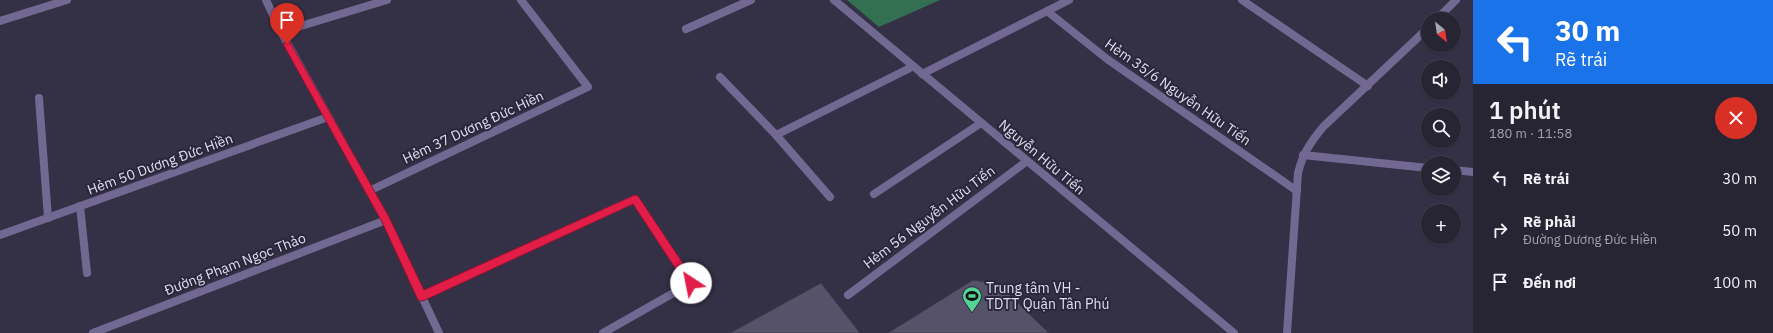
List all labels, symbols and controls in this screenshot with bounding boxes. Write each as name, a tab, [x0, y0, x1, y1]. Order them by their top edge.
pin	[270, 3, 304, 44]
icon: arrive	[276, 9, 298, 31]
north arrow	[1421, 12, 1461, 52]
map controls	[1421, 12, 1461, 244]
text: 30 m	[1555, 12, 1620, 49]
icon: left	[1489, 16, 1541, 68]
street label: Hẻm 35/6 Nguyễn Hữu Tiến	[1101, 35, 1255, 149]
text: Rẽ trái	[1555, 48, 1607, 71]
button: sound	[1421, 60, 1461, 100]
street label: Hẻm 37 Dương Đức Hiền	[399, 86, 547, 168]
text: 1 phút	[1489, 94, 1561, 126]
button: close	[1715, 97, 1757, 139]
button: search	[1421, 108, 1461, 148]
street label: Nguyễn Hữu Tiến	[995, 116, 1089, 198]
text: 180 m · 11:58	[1489, 125, 1572, 142]
street label: Hẻm 50 Dương Đức Hiền	[85, 129, 235, 199]
button: layers	[1421, 156, 1461, 196]
street label: Hẻm 56 Nguyễn Hữu Tiến	[859, 162, 999, 272]
icon: left	[1489, 167, 1511, 189]
text: Rẽ trái	[1523, 169, 1569, 188]
text: 30 m	[1722, 169, 1757, 188]
button: +	[1421, 204, 1461, 244]
text: Rẽ phải	[1523, 212, 1576, 231]
icon: right	[1489, 219, 1511, 241]
text: 50 m	[1722, 221, 1757, 240]
street label: Đường Phạm Ngọc Thảo	[162, 229, 308, 299]
text: Đường Dương Đức Hiền	[1523, 231, 1657, 248]
position arrow	[670, 262, 712, 304]
icon: arrive	[1489, 271, 1511, 293]
text: Đến nơi	[1523, 273, 1576, 292]
text: 100 m	[1713, 273, 1757, 292]
place label: Trung tâm VH - TDTT Quận Tân Phú	[986, 279, 1109, 313]
sports icon: Trung tâm VH - TDTT Quận Tân Phú	[961, 285, 983, 313]

